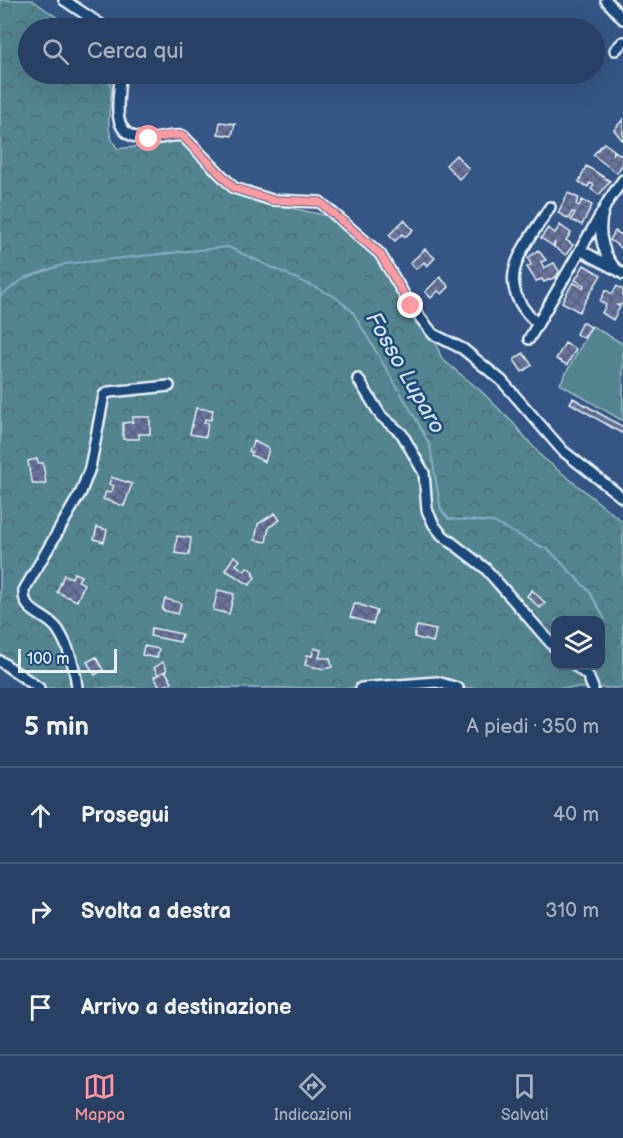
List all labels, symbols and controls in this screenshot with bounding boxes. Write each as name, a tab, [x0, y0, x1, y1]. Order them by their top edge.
search box	[18, 18, 605, 84]
icon: search	[39, 35, 72, 68]
text: Cerca qui	[87, 38, 184, 65]
route start	[135, 125, 161, 151]
route end	[397, 292, 423, 318]
water label: Fosso Luparo	[359, 307, 451, 439]
map controls	[551, 616, 605, 670]
button: layers	[551, 616, 605, 670]
scale bar	[18, 646, 117, 674]
text: 100 m	[27, 650, 70, 669]
text: 5 min	[24, 712, 89, 743]
text: A piedi · 350 m	[467, 715, 599, 739]
icon: ahead	[24, 799, 57, 832]
text: Prosegui	[81, 802, 169, 829]
text: 40 m	[553, 803, 599, 827]
icon: right	[24, 895, 57, 928]
text: Svolta a destra	[81, 898, 231, 925]
text: 310 m	[545, 899, 599, 923]
icon: arrive	[24, 991, 57, 1024]
text: Arrivo a destinazione	[81, 994, 292, 1021]
tab: Mappa	[75, 1070, 125, 1125]
tab: Indicazioni	[274, 1070, 352, 1125]
tab: Salvati	[501, 1070, 548, 1125]

